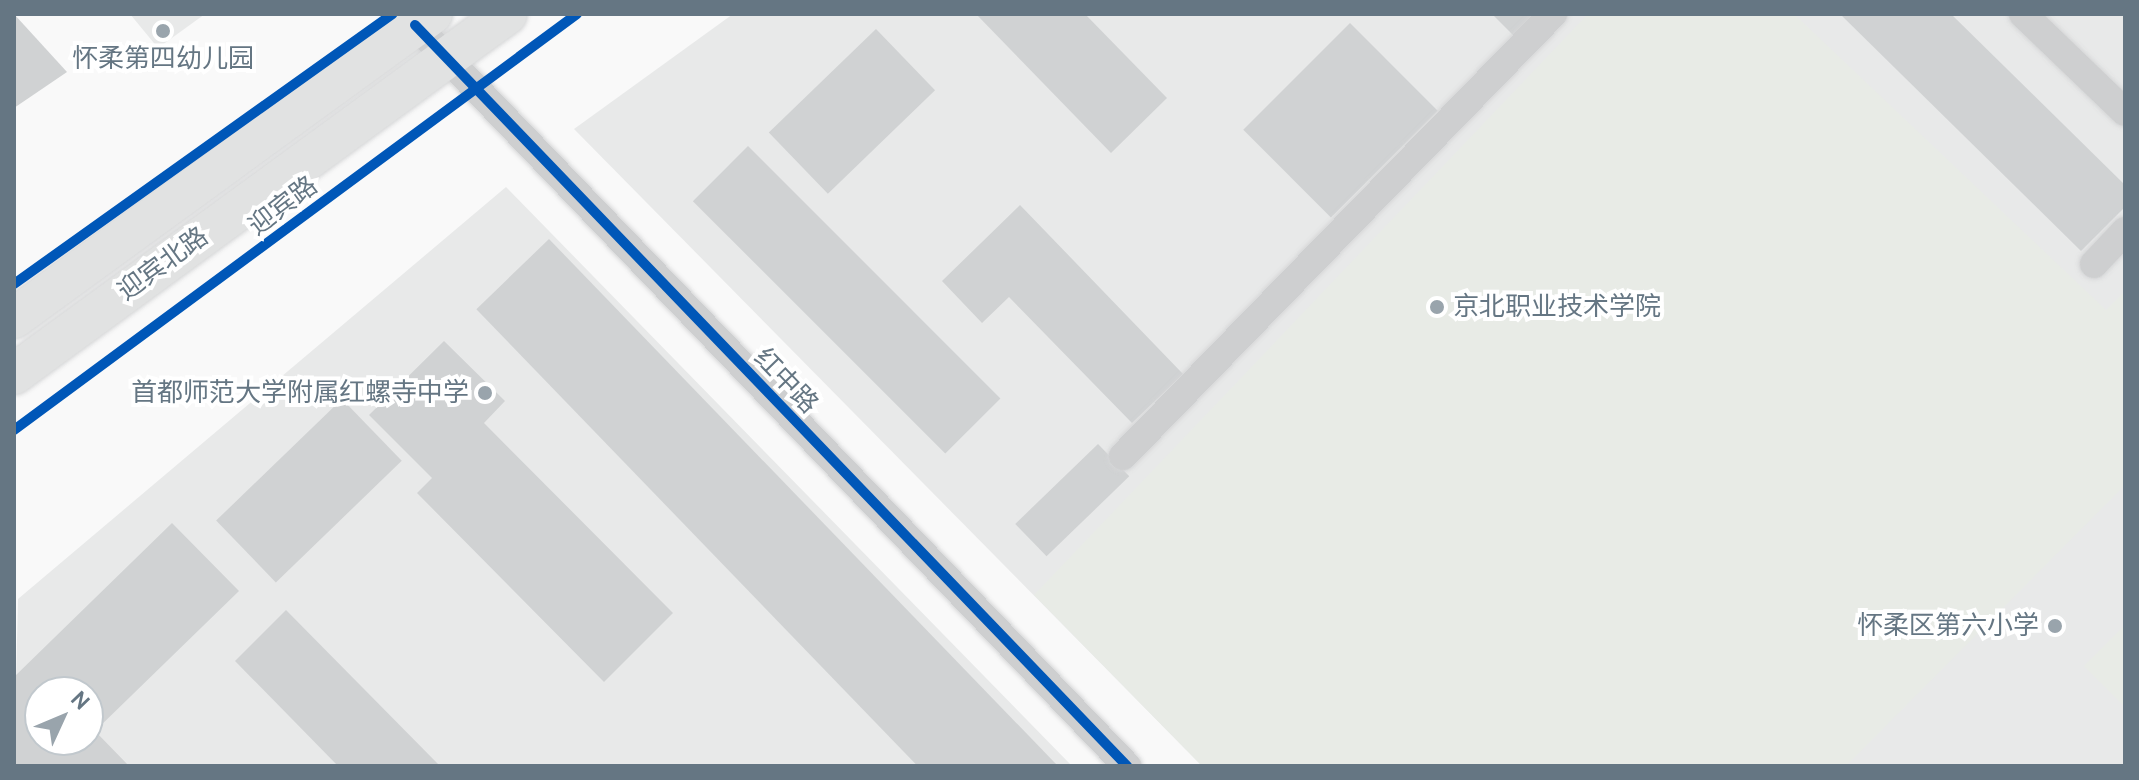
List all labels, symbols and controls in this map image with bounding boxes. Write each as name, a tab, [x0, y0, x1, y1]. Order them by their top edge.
marker: 怀柔第四幼儿园	[154, 22, 172, 40]
place label: 怀柔第四幼儿园	[72, 43, 254, 75]
street label: 迎宾路	[242, 170, 324, 242]
street label: 迎宾北路	[112, 221, 214, 307]
place label: 京北职业技术学院	[1453, 291, 1661, 323]
marker: 京北职业技术学院	[1428, 298, 1446, 316]
street label: 红中路	[748, 342, 824, 420]
place label: 首都师范大学附属红螺寺中学	[131, 377, 469, 409]
marker: 首都师范大学附属红螺寺中学	[476, 384, 494, 402]
place label: 怀柔区第六小学	[1857, 610, 2039, 642]
marker: 怀柔区第六小学	[2046, 617, 2064, 635]
north arrow	[24, 676, 104, 756]
text: N	[65, 685, 95, 715]

